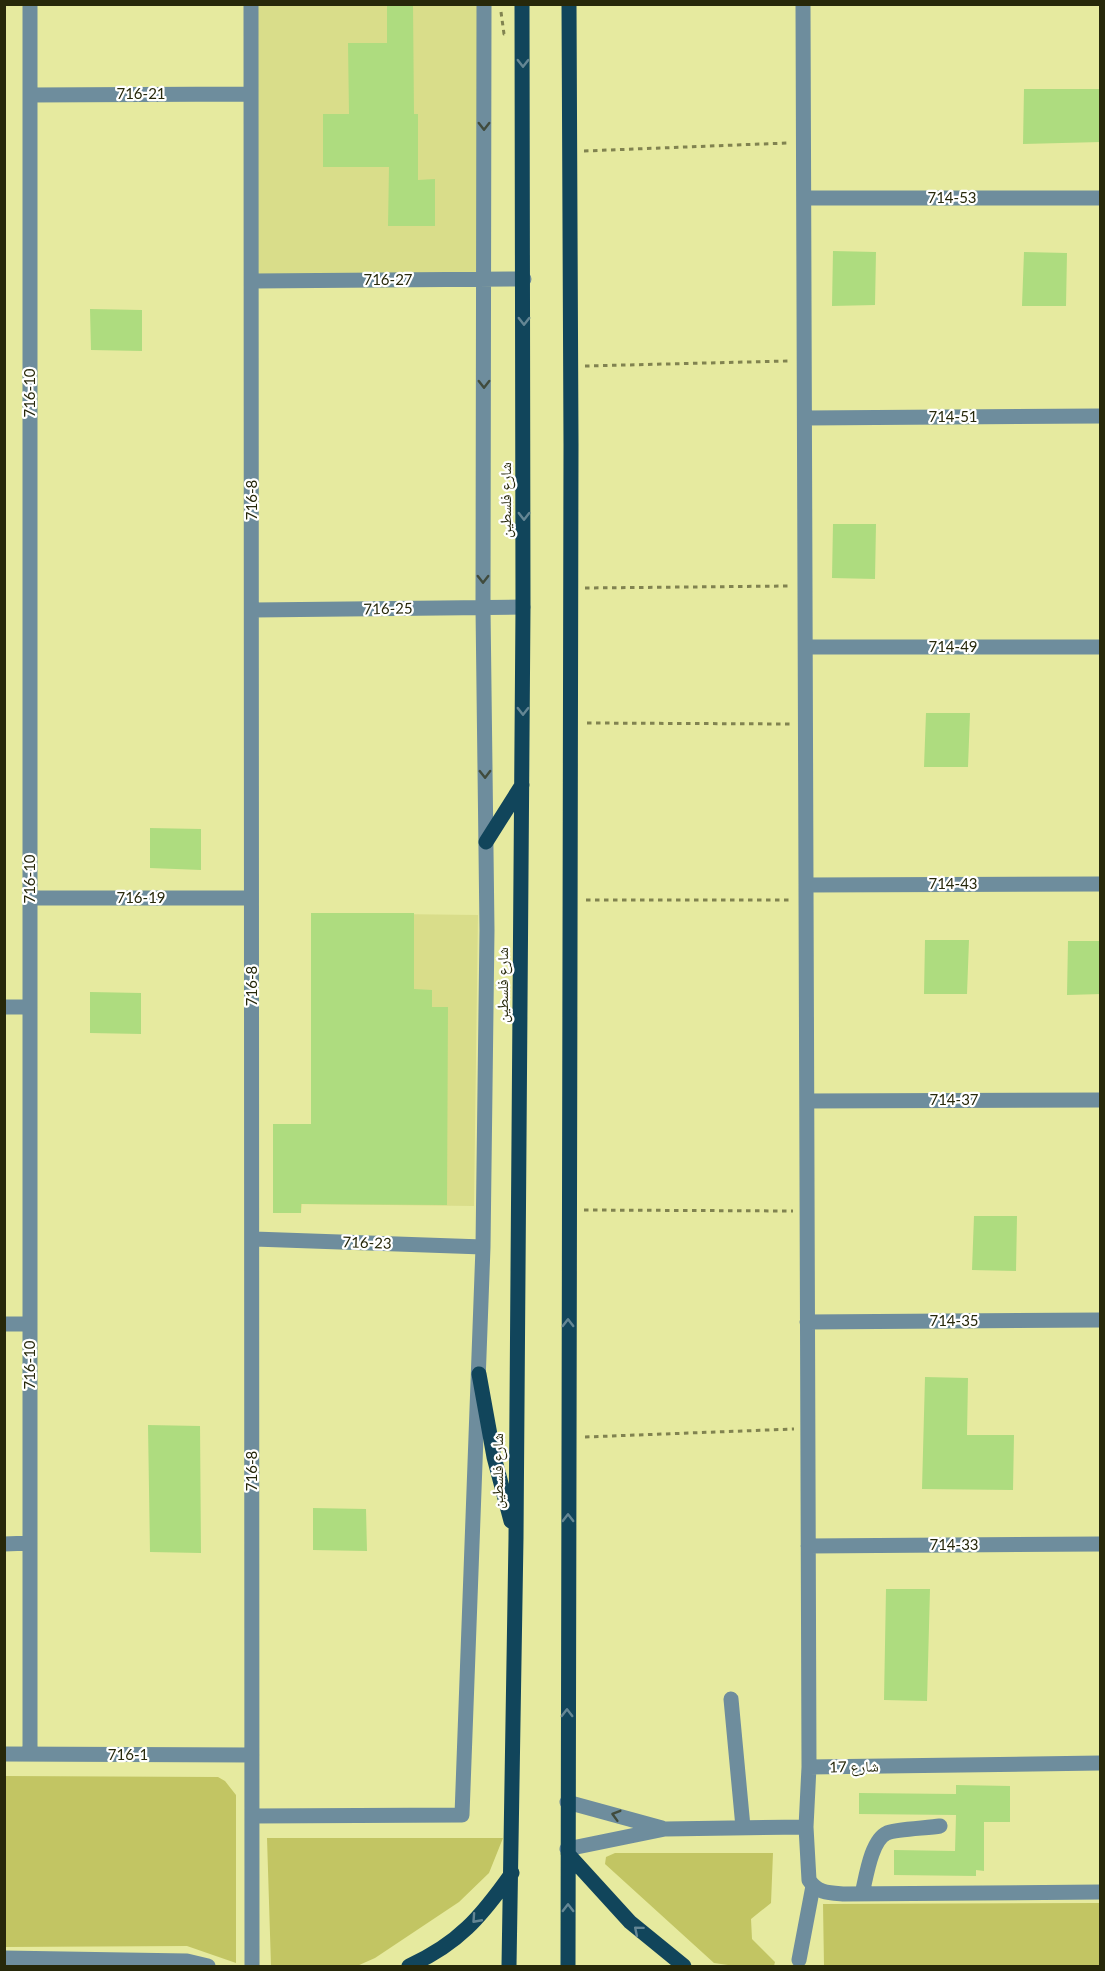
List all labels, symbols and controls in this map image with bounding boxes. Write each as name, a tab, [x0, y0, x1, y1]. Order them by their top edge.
one-way arrow	[517, 58, 529, 67]
street label: 716-21	[116, 84, 166, 102]
one-way arrow	[478, 121, 490, 130]
street label: 714-53	[927, 188, 977, 206]
street label: 716-27	[363, 270, 413, 288]
one-way arrow	[518, 316, 530, 325]
street label: 716-10	[20, 368, 38, 418]
one-way arrow	[478, 379, 490, 388]
street label: 714-51	[928, 407, 978, 425]
street label: شارع فلسطين	[496, 462, 516, 538]
street label: 716-8	[242, 480, 260, 520]
one-way arrow	[518, 511, 530, 520]
one-way arrow	[477, 574, 489, 583]
street label: 716-25	[363, 599, 413, 617]
street label: 714-49	[928, 637, 978, 655]
one-way arrow	[517, 706, 529, 715]
one-way arrow	[479, 769, 491, 778]
street label: 716-10	[20, 854, 38, 904]
street label: 714-43	[928, 874, 978, 892]
street label: 716-19	[116, 888, 166, 906]
street label: شارع فلسطين	[493, 947, 513, 1023]
street label: 716-8	[242, 966, 260, 1006]
street label: 714-37	[929, 1090, 979, 1108]
street label: 716-23	[342, 1232, 392, 1252]
street label: 714-35	[929, 1311, 979, 1329]
one-way arrow	[562, 1319, 574, 1328]
street label: 716-10	[20, 1340, 38, 1390]
street label: شارع فلسطين	[488, 1433, 508, 1509]
street label: 716-8	[242, 1451, 260, 1491]
one-way arrow	[562, 1514, 574, 1523]
street label: 714-33	[929, 1535, 979, 1553]
one-way arrow	[561, 1709, 573, 1718]
street label: 716-1	[108, 1745, 148, 1763]
street label: شارع 17	[829, 1757, 879, 1777]
one-way arrow	[611, 1810, 622, 1822]
one-way arrow	[562, 1904, 574, 1913]
one-way arrow	[472, 1913, 483, 1923]
one-way arrow	[634, 1926, 645, 1937]

